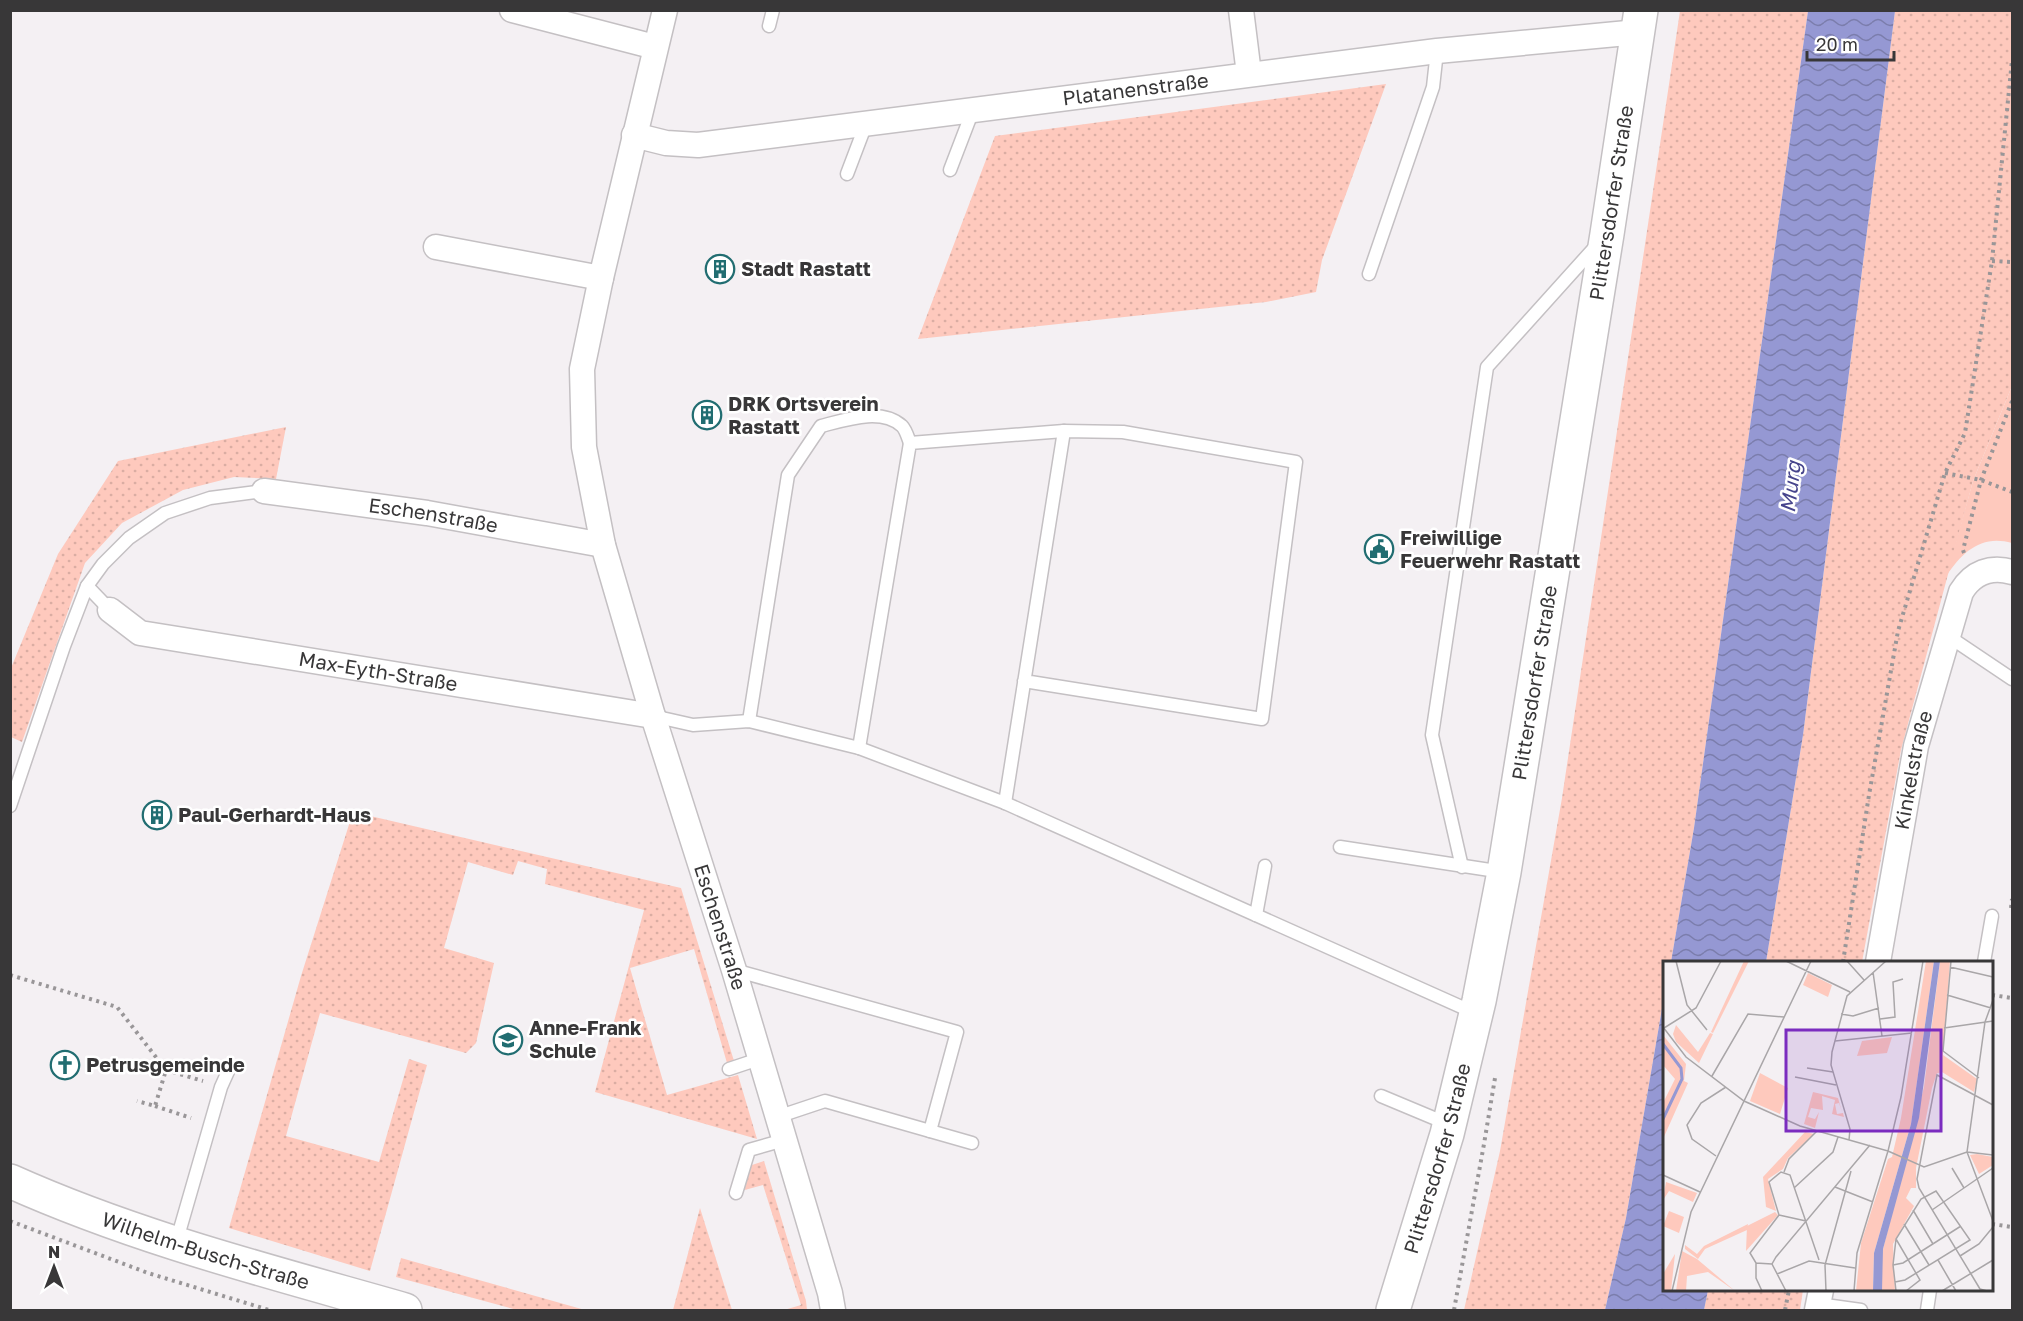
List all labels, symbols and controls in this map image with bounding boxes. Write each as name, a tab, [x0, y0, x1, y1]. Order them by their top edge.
scale bar	[1807, 24, 1894, 62]
text: 20 m	[1816, 33, 1858, 55]
street label: Platanenstraße	[1061, 67, 1210, 110]
street label: Plittersdorfer Straße	[1583, 103, 1637, 302]
building icon: Stadt Rastatt	[704, 253, 736, 285]
place label: Stadt Rastatt	[741, 256, 871, 280]
place label: DRK Ortsverein Rastatt	[728, 391, 879, 438]
building icon: DRK Ortsverein Rastatt	[691, 399, 723, 431]
water label: Murg	[1774, 458, 1806, 514]
street label: Eschenstraße	[367, 492, 500, 537]
place label: Freiwillige Feuerwehr Rastatt	[1400, 525, 1580, 572]
public building icon: Freiwillige Feuerwehr Rastatt	[1363, 533, 1395, 565]
street label: Plittersdorfer Straße	[1506, 583, 1561, 782]
street label: Max-Eyth-Straße	[297, 646, 459, 695]
street label: Kinkelstraße	[1888, 708, 1937, 832]
building icon: Paul-Gerhardt-Haus	[141, 799, 173, 831]
place label: Paul-Gerhardt-Haus	[178, 802, 371, 826]
street label: Eschenstraße	[690, 861, 752, 993]
inset map	[1663, 961, 1993, 1291]
place label: Anne-Frank Schule	[529, 1015, 642, 1062]
school or university icon: Anne-Frank Schule	[492, 1024, 524, 1056]
church icon: Petrusgemeinde	[49, 1049, 81, 1081]
place label: Petrusgemeinde	[86, 1052, 245, 1076]
street label: Plittersdorfer Straße	[1398, 1060, 1475, 1257]
street label: Wilhelm-Busch-Straße	[99, 1206, 312, 1294]
north arrow	[24, 1237, 84, 1297]
text: N	[48, 1242, 60, 1262]

